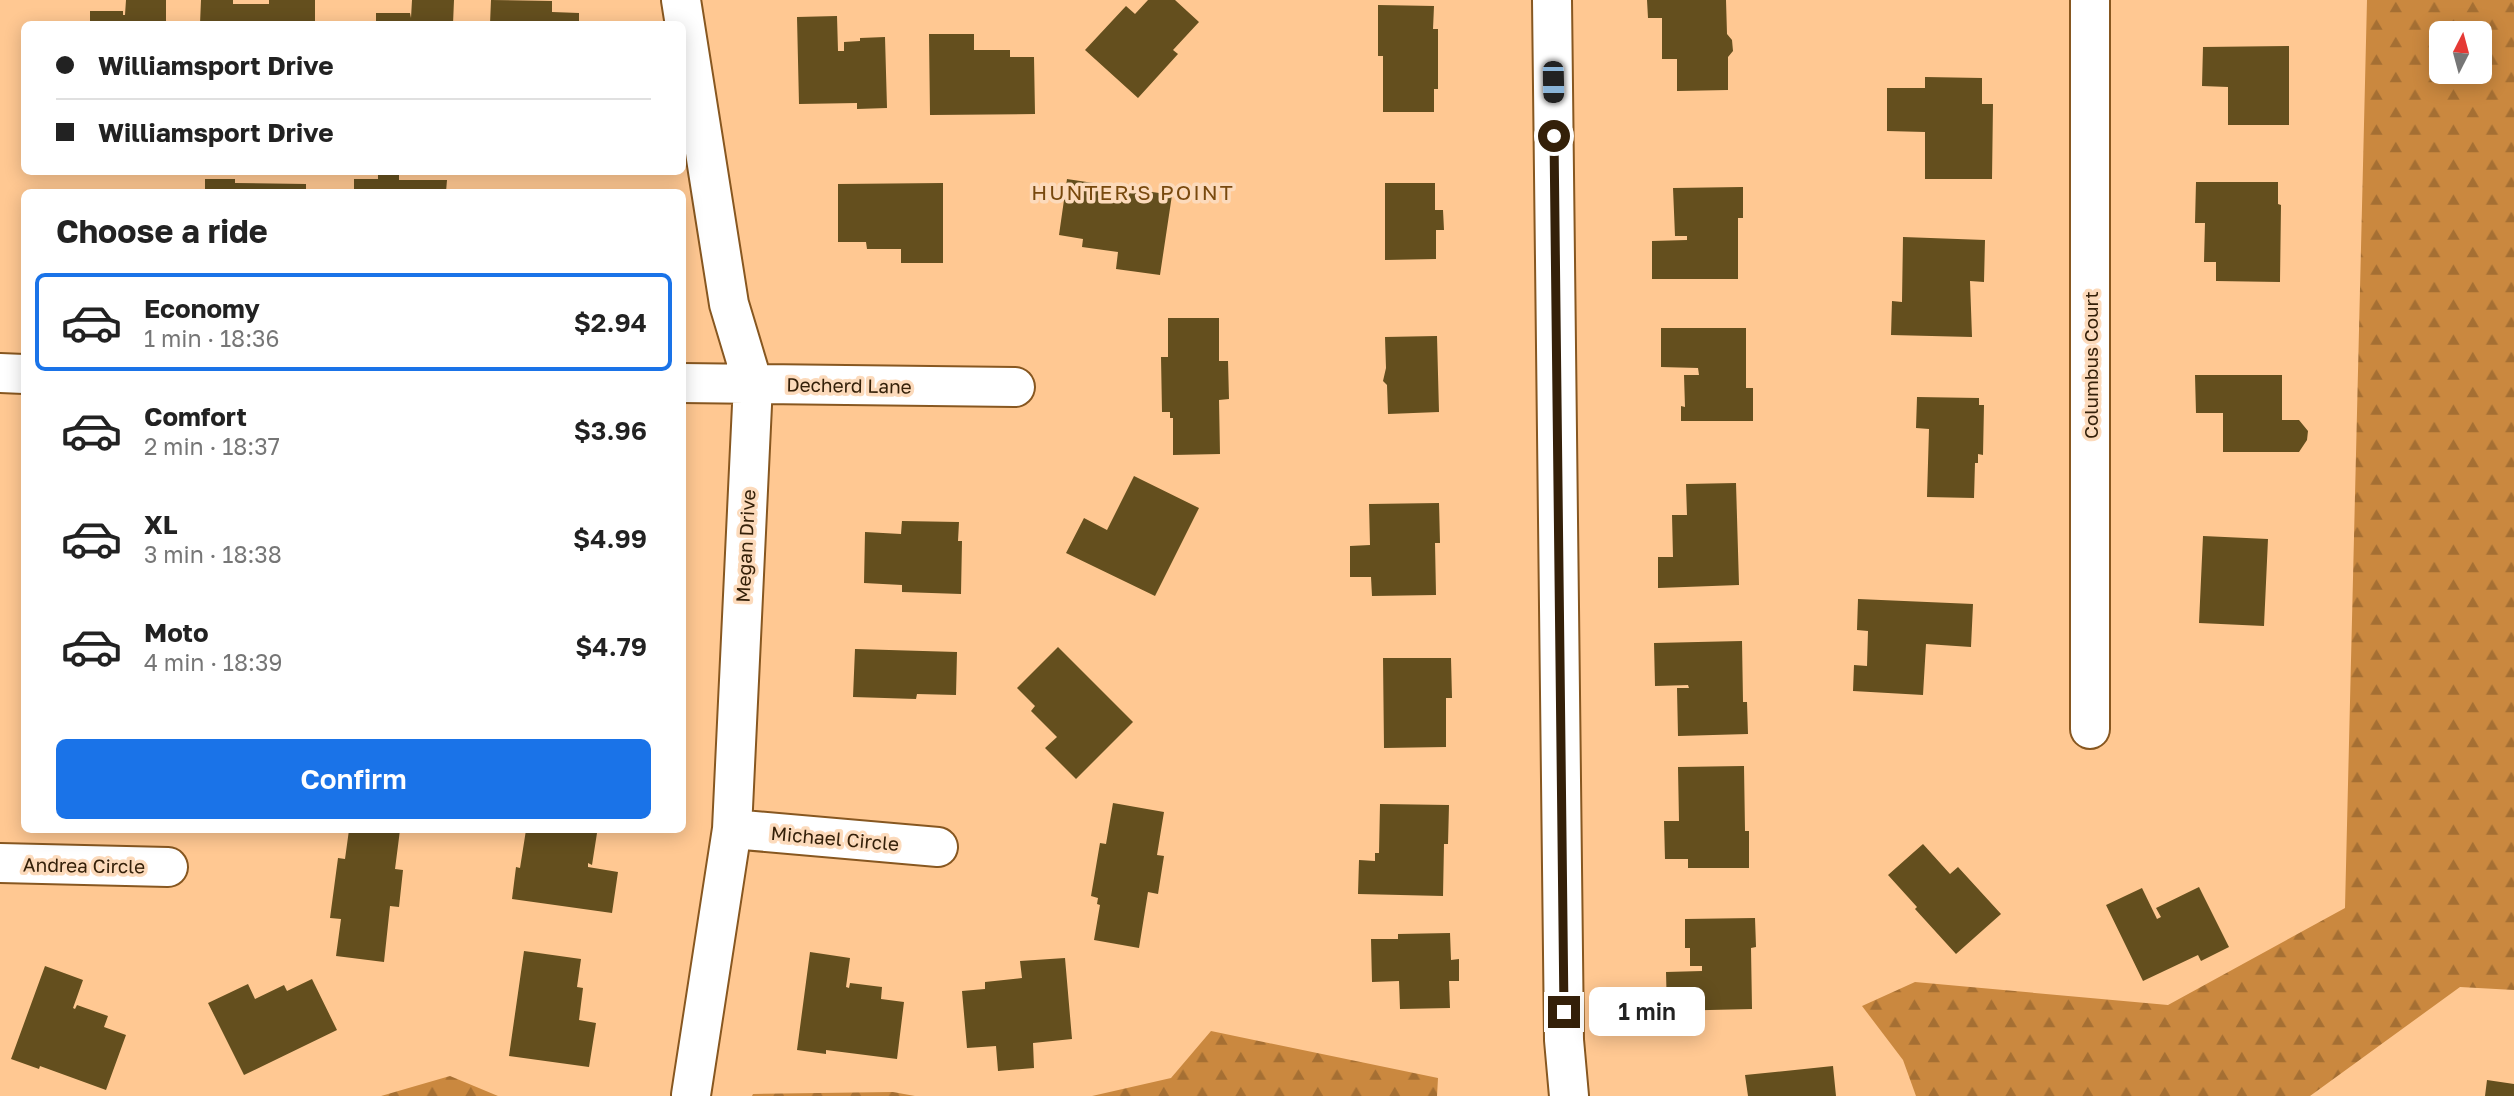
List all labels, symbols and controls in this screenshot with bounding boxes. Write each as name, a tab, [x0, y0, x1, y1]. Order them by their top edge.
north arrow	[2429, 21, 2492, 84]
map controls	[2429, 21, 2492, 84]
text: Williamsport Drive	[98, 50, 333, 81]
car	[1543, 61, 1564, 103]
text: Williamsport Drive	[98, 117, 333, 148]
route start	[1538, 120, 1570, 152]
district label: HUNTER'S POINT	[1031, 179, 1235, 205]
text: Choose a ride	[56, 212, 268, 250]
icon: car	[60, 291, 123, 354]
street label: Columbus Court	[2079, 291, 2102, 439]
text: Economy	[144, 293, 260, 324]
text: $2.94	[574, 307, 647, 338]
text: 1 min · 18:36	[144, 324, 279, 352]
street label: Decherd Lane	[786, 372, 912, 398]
icon: car	[60, 399, 123, 462]
text: Comfort	[144, 401, 247, 432]
text: $3.96	[574, 415, 647, 446]
text: 2 min · 18:37	[144, 432, 280, 460]
street label: Megan Drive	[731, 489, 759, 603]
icon: car	[60, 507, 123, 570]
text: XL	[144, 509, 178, 540]
text: $4.99	[573, 523, 647, 554]
text: 3 min · 18:38	[144, 540, 282, 568]
icon: car	[60, 615, 123, 678]
text: Moto	[144, 617, 209, 648]
text: $4.79	[575, 631, 647, 662]
text: 4 min · 18:39	[144, 648, 282, 676]
button: Confirm	[56, 739, 651, 819]
street label: Michael Circle	[770, 821, 900, 855]
street label: Andrea Circle	[23, 852, 145, 878]
callout: 1 min	[1588, 988, 1704, 1036]
route end	[1548, 996, 1580, 1028]
text: 1 min	[1618, 997, 1676, 1025]

